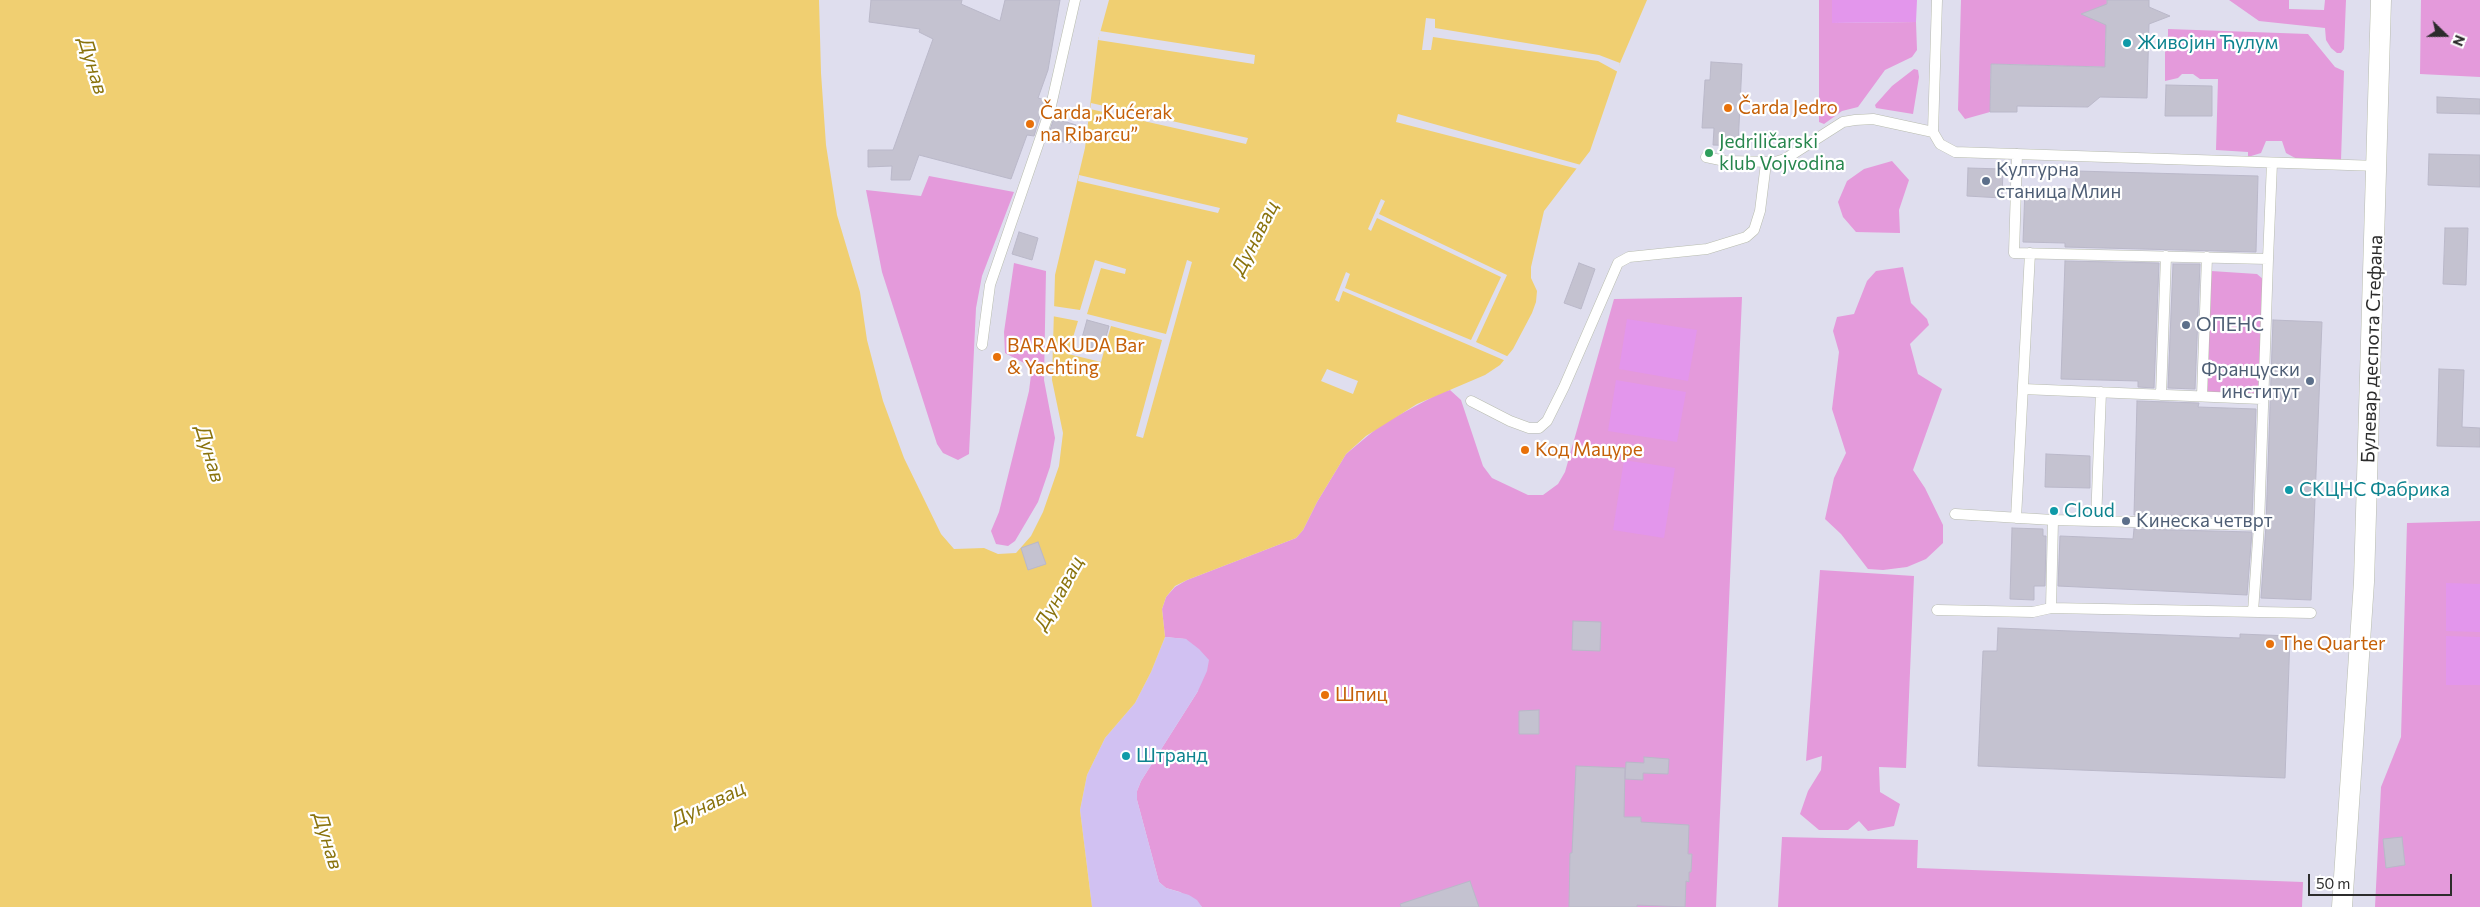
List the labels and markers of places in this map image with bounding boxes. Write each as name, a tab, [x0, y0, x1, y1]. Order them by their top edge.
place label: Живојин Ћулум	[2137, 32, 2278, 54]
marker: Живојин Ћулум	[2121, 37, 2133, 49]
place label: Čarda Jedro	[1738, 97, 1838, 119]
place label: Čarda „Kućerak na Ribarcu”	[1040, 102, 1173, 146]
marker: Čarda Jedro	[1722, 102, 1734, 114]
marker: Čarda „Kućerak na Ribarcu”	[1024, 118, 1036, 130]
place label: Jedriličarski klub Vojvodina	[1719, 131, 1845, 175]
marker: Jedriličarski klub Vojvodina	[1703, 147, 1715, 159]
place label: Културна станица Млин	[1996, 159, 2121, 203]
marker: Културна станица Млин	[1980, 175, 1992, 187]
place label: ОПЕНС	[2196, 314, 2264, 336]
marker: ОПЕНС	[2180, 319, 2192, 331]
place label: BARAKUDA Bar & Yachting	[1007, 335, 1145, 379]
marker: BARAKUDA Bar & Yachting	[991, 351, 1003, 363]
place label: Француски институт	[2201, 359, 2300, 403]
marker: Француски институт	[2304, 375, 2316, 387]
place label: Код Мацуре	[1535, 439, 1643, 461]
marker: Код Мацуре	[1519, 444, 1531, 456]
place label: СКЦНС Фабрика	[2299, 479, 2450, 501]
marker: СКЦНС Фабрика	[2283, 484, 2295, 496]
place label: Cloud	[2064, 500, 2115, 522]
marker: Cloud	[2048, 505, 2060, 517]
place label: Кинеска четврт	[2136, 510, 2273, 532]
marker: Кинеска четврт	[2120, 515, 2132, 527]
place label: The Quarter	[2280, 633, 2386, 655]
marker: The Quarter	[2264, 638, 2276, 650]
place label: Шпиц	[1335, 684, 1388, 706]
marker: Шпиц	[1319, 689, 1331, 701]
place label: Штранд	[1136, 745, 1208, 767]
marker: Штранд	[1120, 750, 1132, 762]

